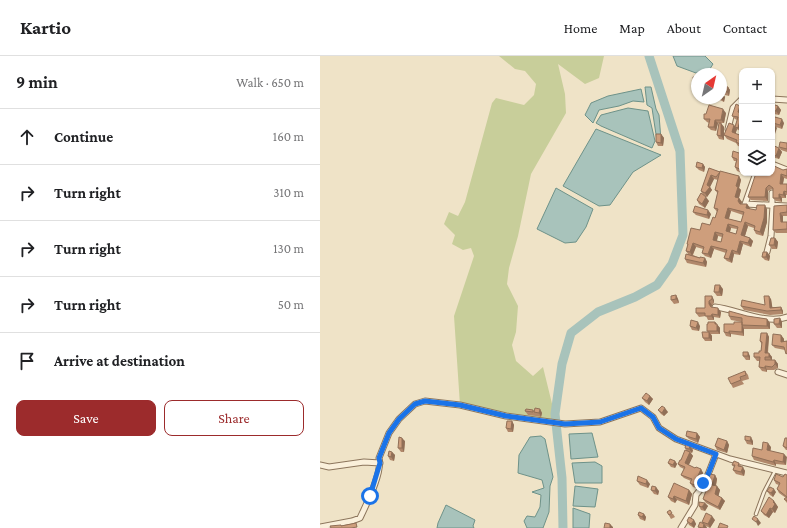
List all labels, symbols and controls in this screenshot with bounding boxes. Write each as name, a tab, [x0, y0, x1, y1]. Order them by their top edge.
text: Kartio	[20, 17, 71, 38]
text: Home	[564, 20, 597, 36]
text: Map	[619, 20, 645, 36]
text: About	[667, 20, 701, 36]
text: Contact	[723, 20, 767, 36]
north arrow	[691, 68, 727, 104]
map controls	[739, 68, 775, 176]
button: +	[739, 68, 775, 104]
text: 9 min	[16, 73, 58, 92]
text: Walk · 650 m	[236, 75, 304, 90]
button: −	[739, 104, 775, 140]
icon: ahead	[16, 126, 38, 148]
text: Continue	[54, 129, 113, 145]
text: 160 m	[273, 129, 304, 144]
button: layers	[739, 140, 775, 176]
icon: right	[16, 182, 38, 204]
text: Turn right	[54, 185, 121, 201]
text: 310 m	[273, 185, 304, 200]
icon: right	[16, 238, 38, 260]
text: Turn right	[54, 241, 121, 257]
text: 130 m	[273, 241, 304, 256]
icon: right	[16, 294, 38, 316]
text: Turn right	[54, 297, 121, 313]
text: 50 m	[278, 297, 304, 312]
icon: arrive	[16, 350, 38, 372]
text: Arrive at destination	[54, 353, 185, 369]
button: Save	[16, 400, 156, 436]
button: Share	[164, 400, 304, 436]
route end	[694, 474, 712, 492]
route start	[361, 487, 379, 505]

